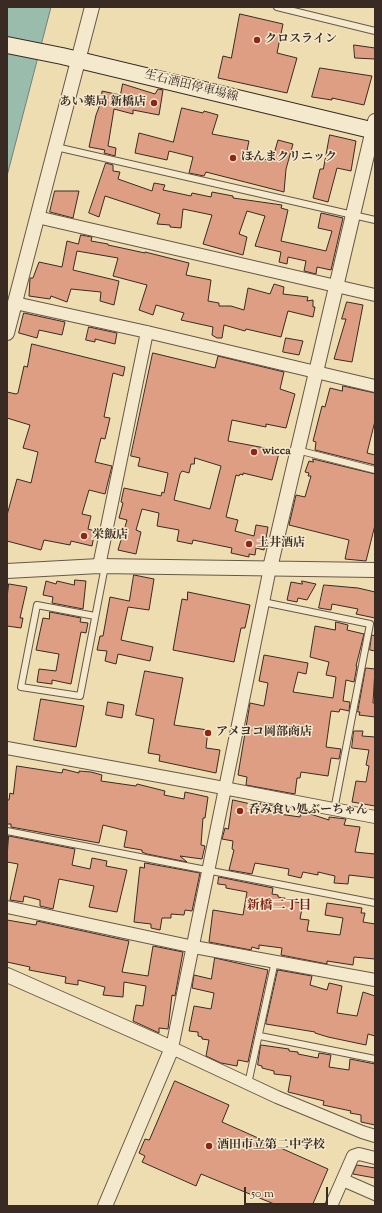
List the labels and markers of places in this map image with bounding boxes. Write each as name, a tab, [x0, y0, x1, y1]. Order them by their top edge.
place label: クロスライン	[265, 33, 337, 47]
marker: クロスライン	[252, 35, 262, 45]
place label: あい薬局 新橋店	[59, 96, 146, 110]
marker: あい薬局 新橋店	[149, 98, 159, 108]
place label: ほんまクリニック	[241, 151, 337, 165]
marker: ほんまクリニック	[228, 153, 238, 163]
place label: wicca	[262, 445, 291, 459]
marker: wicca	[249, 447, 259, 457]
place label: 栄飯店	[92, 529, 128, 543]
marker: 栄飯店	[79, 531, 89, 541]
place label: 土井酒店	[257, 537, 305, 551]
marker: 土井酒店	[244, 539, 254, 549]
place label: アメヨコ岡部商店	[216, 726, 312, 740]
marker: アメヨコ岡部商店	[203, 728, 213, 738]
place label: 呑み食い処ぶーちゃん	[248, 804, 368, 818]
marker: 呑み食い処ぶーちゃん	[235, 806, 245, 816]
place label: 酒田市立第二中学校	[217, 1139, 325, 1153]
marker: 酒田市立第二中学校	[204, 1141, 214, 1151]

